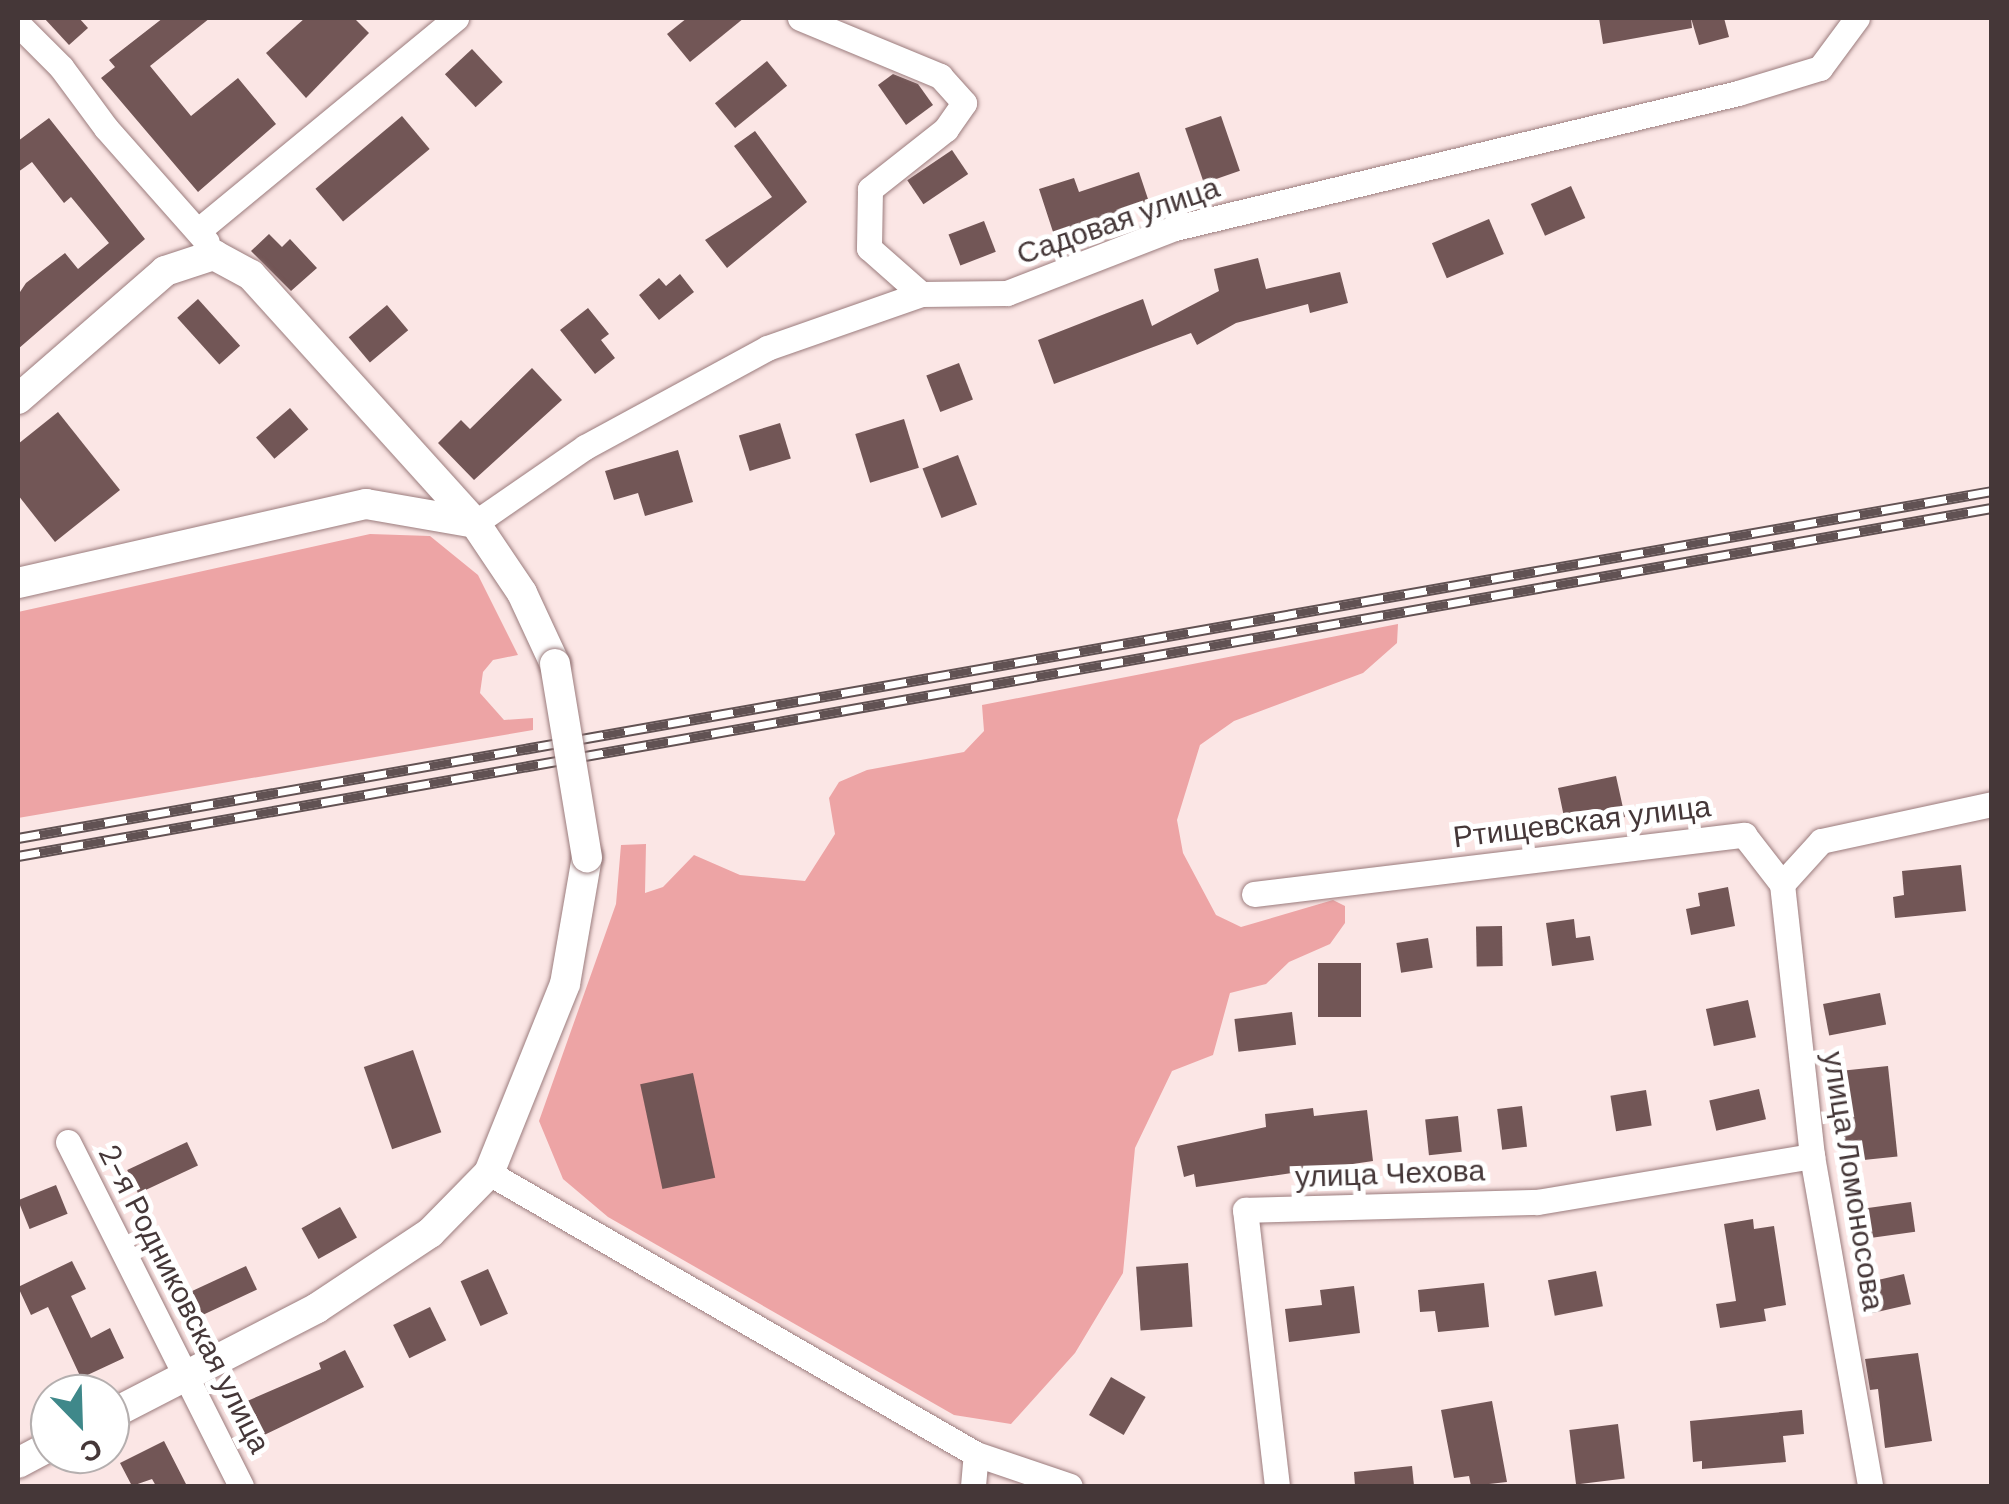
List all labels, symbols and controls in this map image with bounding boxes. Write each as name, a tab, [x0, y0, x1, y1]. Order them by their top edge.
street label: Садовая улица	[1012, 169, 1224, 273]
street label: Ртищевская улица	[1451, 788, 1713, 856]
street label: улица Ломоносова	[1815, 1049, 1891, 1313]
street label: 2-я Родниковская улица	[91, 1139, 277, 1459]
street label: улица Чехова	[1294, 1153, 1486, 1195]
north arrow	[30, 1374, 130, 1474]
text: С	[75, 1429, 108, 1471]

